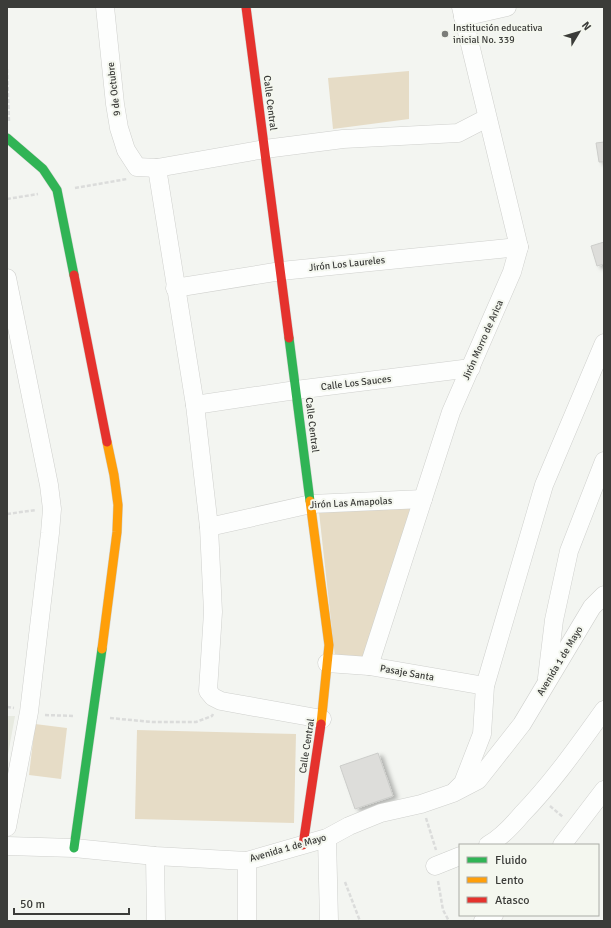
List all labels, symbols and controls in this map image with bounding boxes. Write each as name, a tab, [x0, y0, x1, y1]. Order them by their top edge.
north arrow	[559, 12, 599, 52]
text: N	[579, 19, 594, 33]
place label: Institución educativa inicial No. 339	[453, 22, 543, 46]
marker: Institución educativa inicial No. 339	[440, 29, 450, 39]
street label: 9 de Octubre	[105, 61, 123, 117]
street label: Calle Central	[261, 75, 279, 131]
street label: Jirón Los Laureles	[308, 254, 386, 274]
street label: Jirón Morro de Arica	[460, 298, 506, 382]
street label: Calle Los Sauces	[320, 373, 392, 393]
street label: Calle Central	[303, 397, 321, 453]
street label: Jirón Las Amapolas	[310, 495, 393, 511]
street label: Avenida 1 de Mayo	[535, 624, 585, 698]
street label: Pasaje Santa	[379, 662, 435, 684]
street label: Calle Central	[297, 718, 317, 774]
street label: Avenida 1 de Mayo	[248, 831, 328, 865]
legend	[459, 844, 599, 916]
text: Fluido	[495, 853, 527, 868]
text: Lento	[495, 873, 524, 888]
scale bar	[14, 890, 129, 916]
text: Atasco	[495, 893, 530, 908]
text: 50 m	[20, 897, 45, 912]

